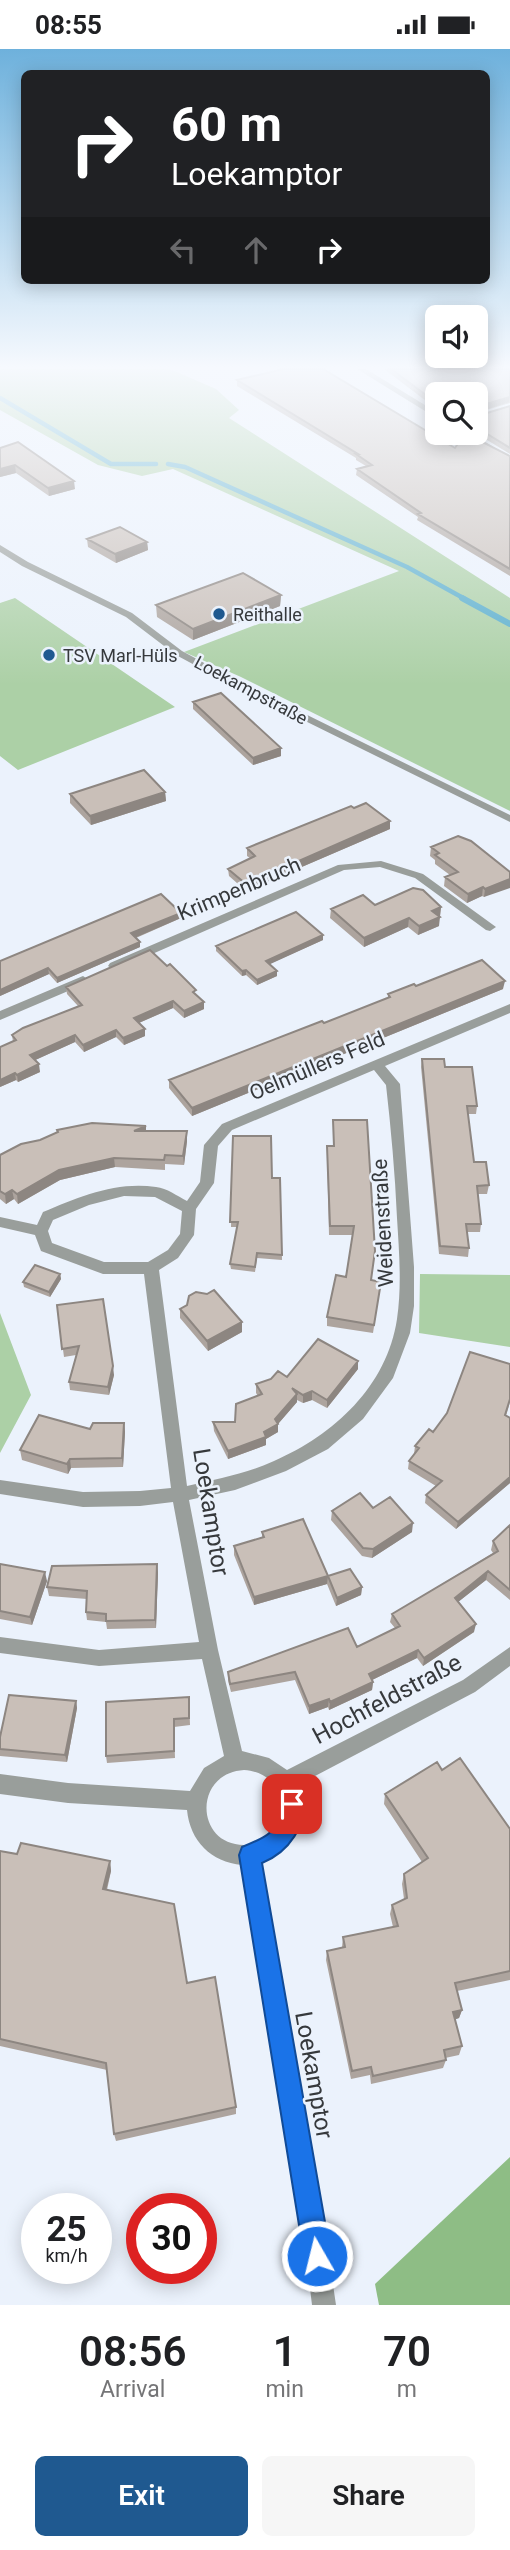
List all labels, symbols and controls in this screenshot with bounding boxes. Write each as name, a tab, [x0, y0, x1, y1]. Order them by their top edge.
text: 08:55	[35, 10, 102, 40]
text: 60 m	[171, 96, 282, 153]
icon: right	[56, 98, 147, 189]
text: Loekamptor	[171, 155, 342, 193]
icon: left	[164, 231, 202, 269]
icon: ahead	[237, 231, 275, 269]
icon: right	[310, 231, 348, 269]
map controls	[425, 305, 488, 445]
button: sound	[425, 305, 488, 368]
button: search	[425, 382, 488, 445]
place label: Reithalle	[233, 604, 302, 625]
marker: Reithalle	[211, 606, 227, 622]
place label: TSV Marl-Hüls	[63, 645, 178, 666]
marker: TSV Marl-Hüls	[41, 647, 57, 663]
street label: Loekampstraße	[191, 651, 311, 729]
street label: Krimpenbruch	[174, 852, 304, 926]
street label: Oelmüllers Feld	[246, 1027, 388, 1105]
street label: Weidenstraße	[368, 1158, 398, 1288]
street label: Loekamptor	[187, 1446, 235, 1578]
street label: Hochfeldstraße	[308, 1648, 466, 1750]
pin	[262, 1774, 322, 1834]
icon: arrive	[273, 1785, 311, 1823]
street label: Loekamptor	[289, 2009, 339, 2141]
speed limit sign: 30	[126, 2193, 217, 2284]
text: 25	[46, 2209, 87, 2250]
position arrow	[280, 2219, 354, 2293]
text: km/h	[45, 2245, 88, 2266]
text: 08:56	[79, 2327, 186, 2376]
text: 1	[273, 2327, 297, 2376]
text: 70	[383, 2327, 431, 2376]
text: Arrival	[100, 2376, 165, 2403]
text: min	[265, 2376, 304, 2403]
text: m	[397, 2376, 417, 2403]
button: Exit	[35, 2456, 248, 2536]
button: Share	[262, 2456, 475, 2536]

